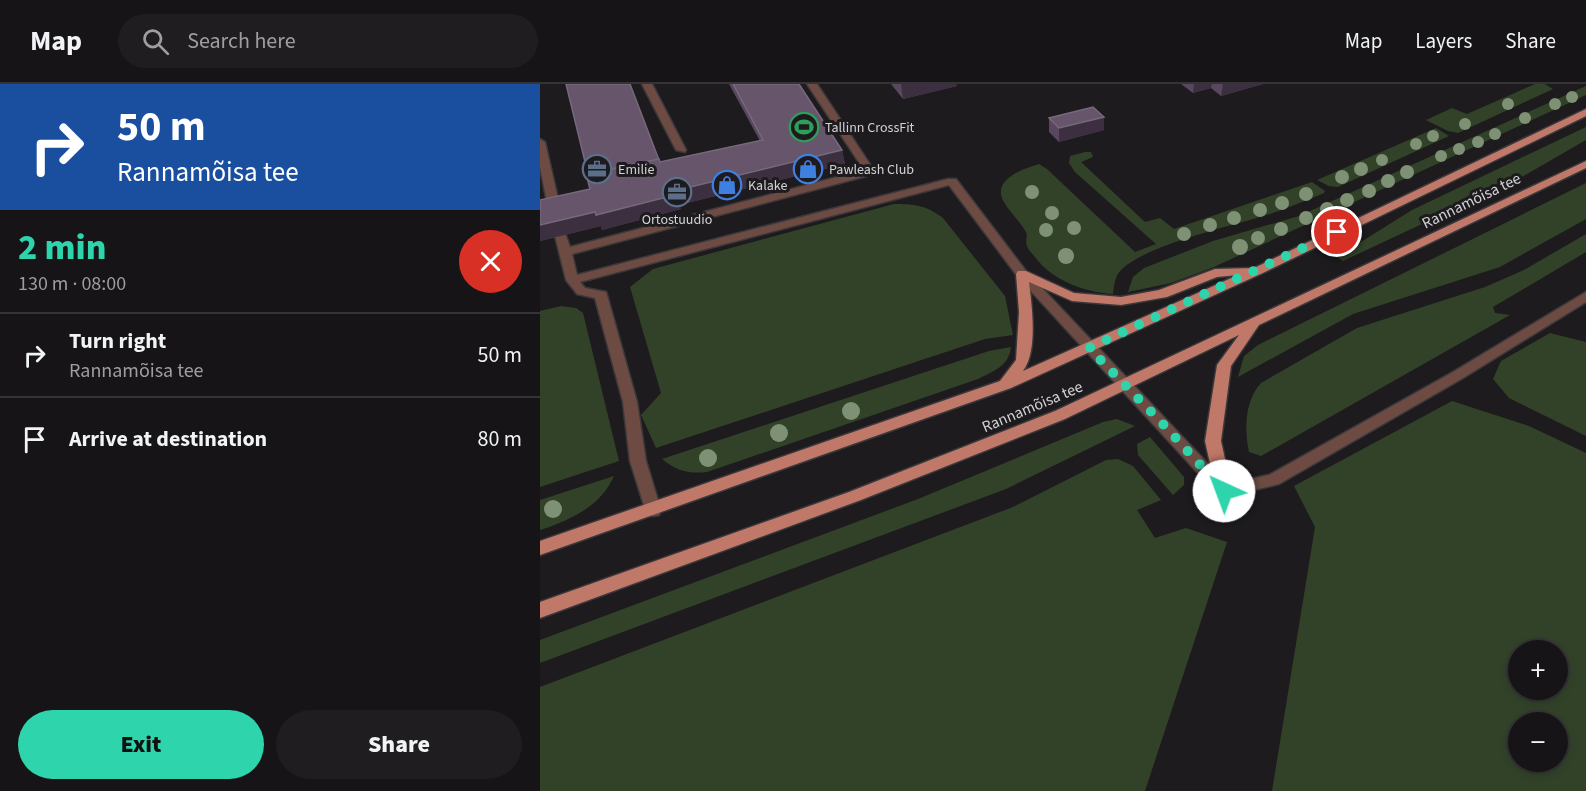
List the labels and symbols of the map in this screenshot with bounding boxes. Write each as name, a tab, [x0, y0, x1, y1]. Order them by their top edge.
sports icon: Tallinn CrossFit	[788, 111, 820, 143]
place label: Tallinn CrossFit	[825, 118, 915, 138]
office icon: Emilie	[581, 153, 613, 185]
shop icon: Pawleash Club	[792, 153, 824, 185]
place label: Emilie	[618, 160, 654, 180]
place label: Pawleash Club	[829, 160, 914, 180]
street label: Rannamõisa tee	[1418, 167, 1525, 234]
shop icon: Kalake	[711, 169, 743, 201]
office icon: Ortostuudio	[661, 176, 693, 208]
place label: Kalake	[748, 176, 787, 196]
pin	[1311, 206, 1362, 257]
place label: Ortostuudio	[642, 210, 712, 230]
street label: Rannamõisa tee	[979, 376, 1086, 438]
position arrow	[1192, 459, 1256, 523]

